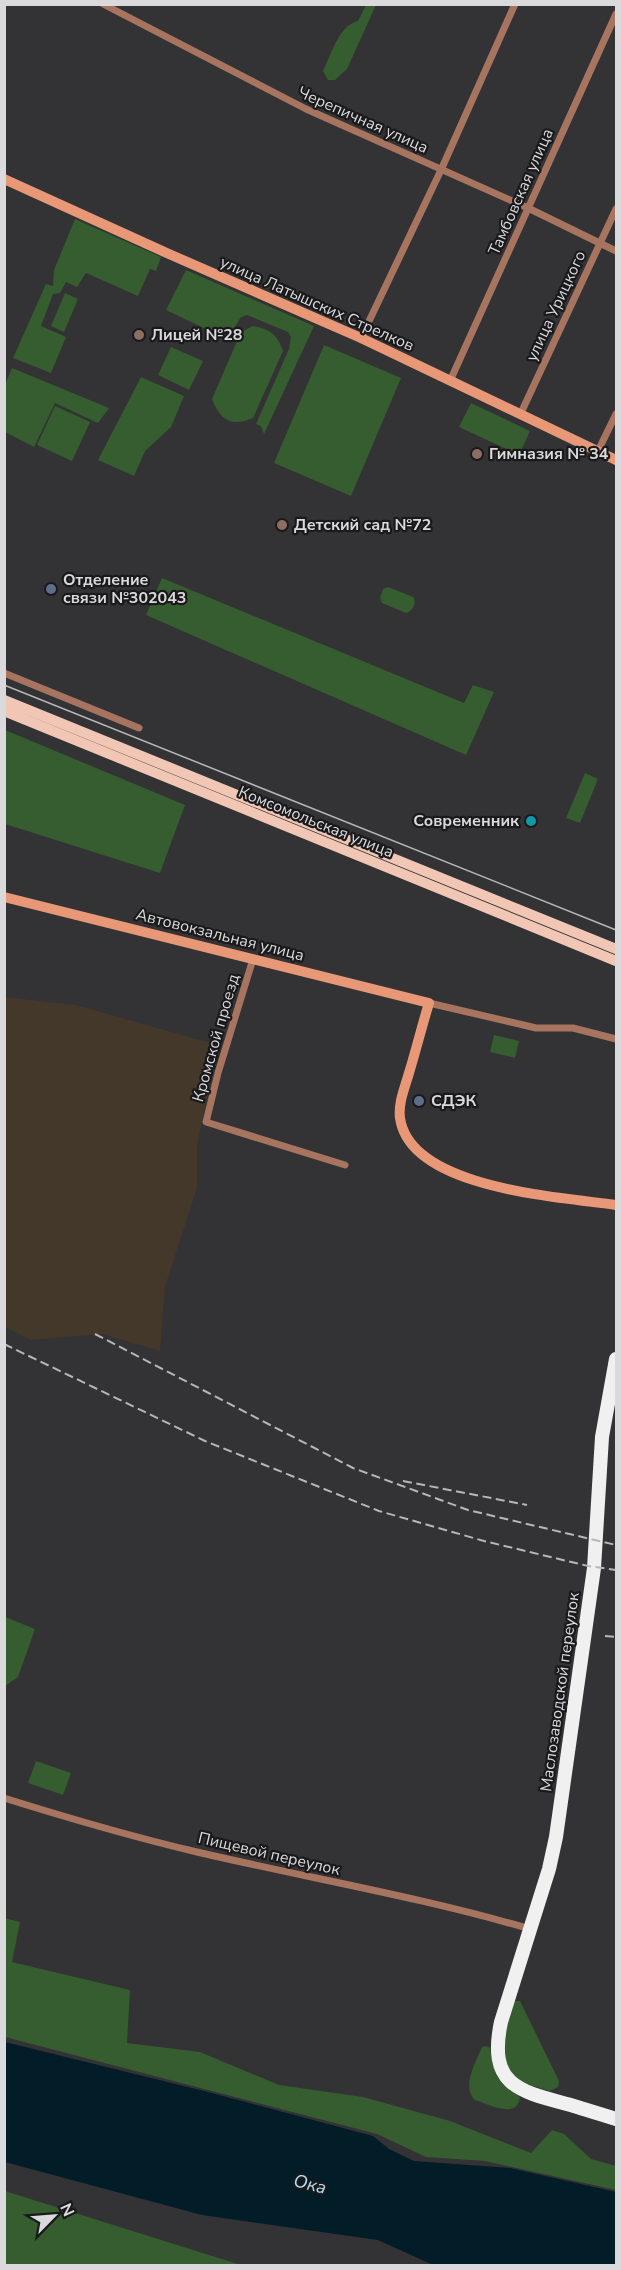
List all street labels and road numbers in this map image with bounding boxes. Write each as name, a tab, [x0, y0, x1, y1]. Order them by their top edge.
street label: Черепичная улица	[294, 81, 432, 159]
street label: Тамбовская улица	[483, 125, 559, 259]
street label: улица Урицкого	[521, 247, 591, 365]
street label: улица Латышских Стрелков	[216, 251, 418, 357]
street label: Комсомольская улица	[235, 781, 397, 863]
street label: Автовокзальная улица	[134, 903, 306, 967]
street label: Кромской проезд	[187, 971, 245, 1104]
street label: Маслозаводской переулок	[535, 1590, 585, 1793]
street label: Пищевой переулок	[196, 1827, 343, 1881]

